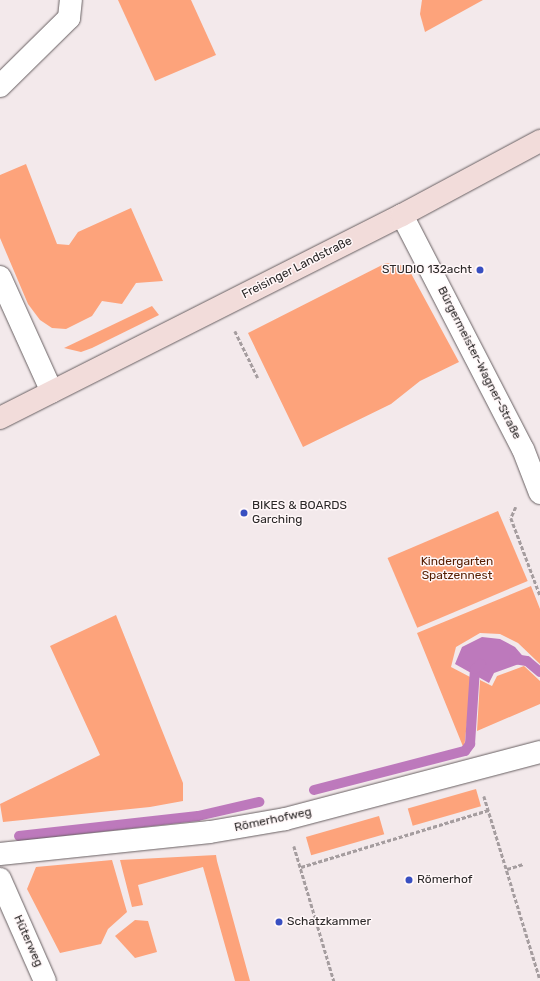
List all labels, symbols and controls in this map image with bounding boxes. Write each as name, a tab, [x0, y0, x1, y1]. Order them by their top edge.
street label: Freisinger Landstraße	[239, 234, 355, 302]
place label: STUDIO 132acht	[382, 263, 472, 277]
marker: STUDIO 132acht	[475, 265, 485, 275]
street label: Bürgermeister-Wagner-Straße	[434, 284, 524, 442]
place label: BIKES & BOARDS Garching	[252, 499, 347, 527]
marker: BIKES & BOARDS Garching	[239, 508, 249, 518]
park label: Kindergarten Spatzennest	[421, 555, 493, 583]
street label: Römerhofweg	[233, 805, 313, 835]
place label: Römerhof	[417, 873, 472, 887]
marker: Römerhof	[404, 875, 414, 885]
street label: Hüterweg	[10, 913, 46, 969]
place label: Schatzkammer	[287, 915, 371, 929]
marker: Schatzkammer	[274, 917, 284, 927]

